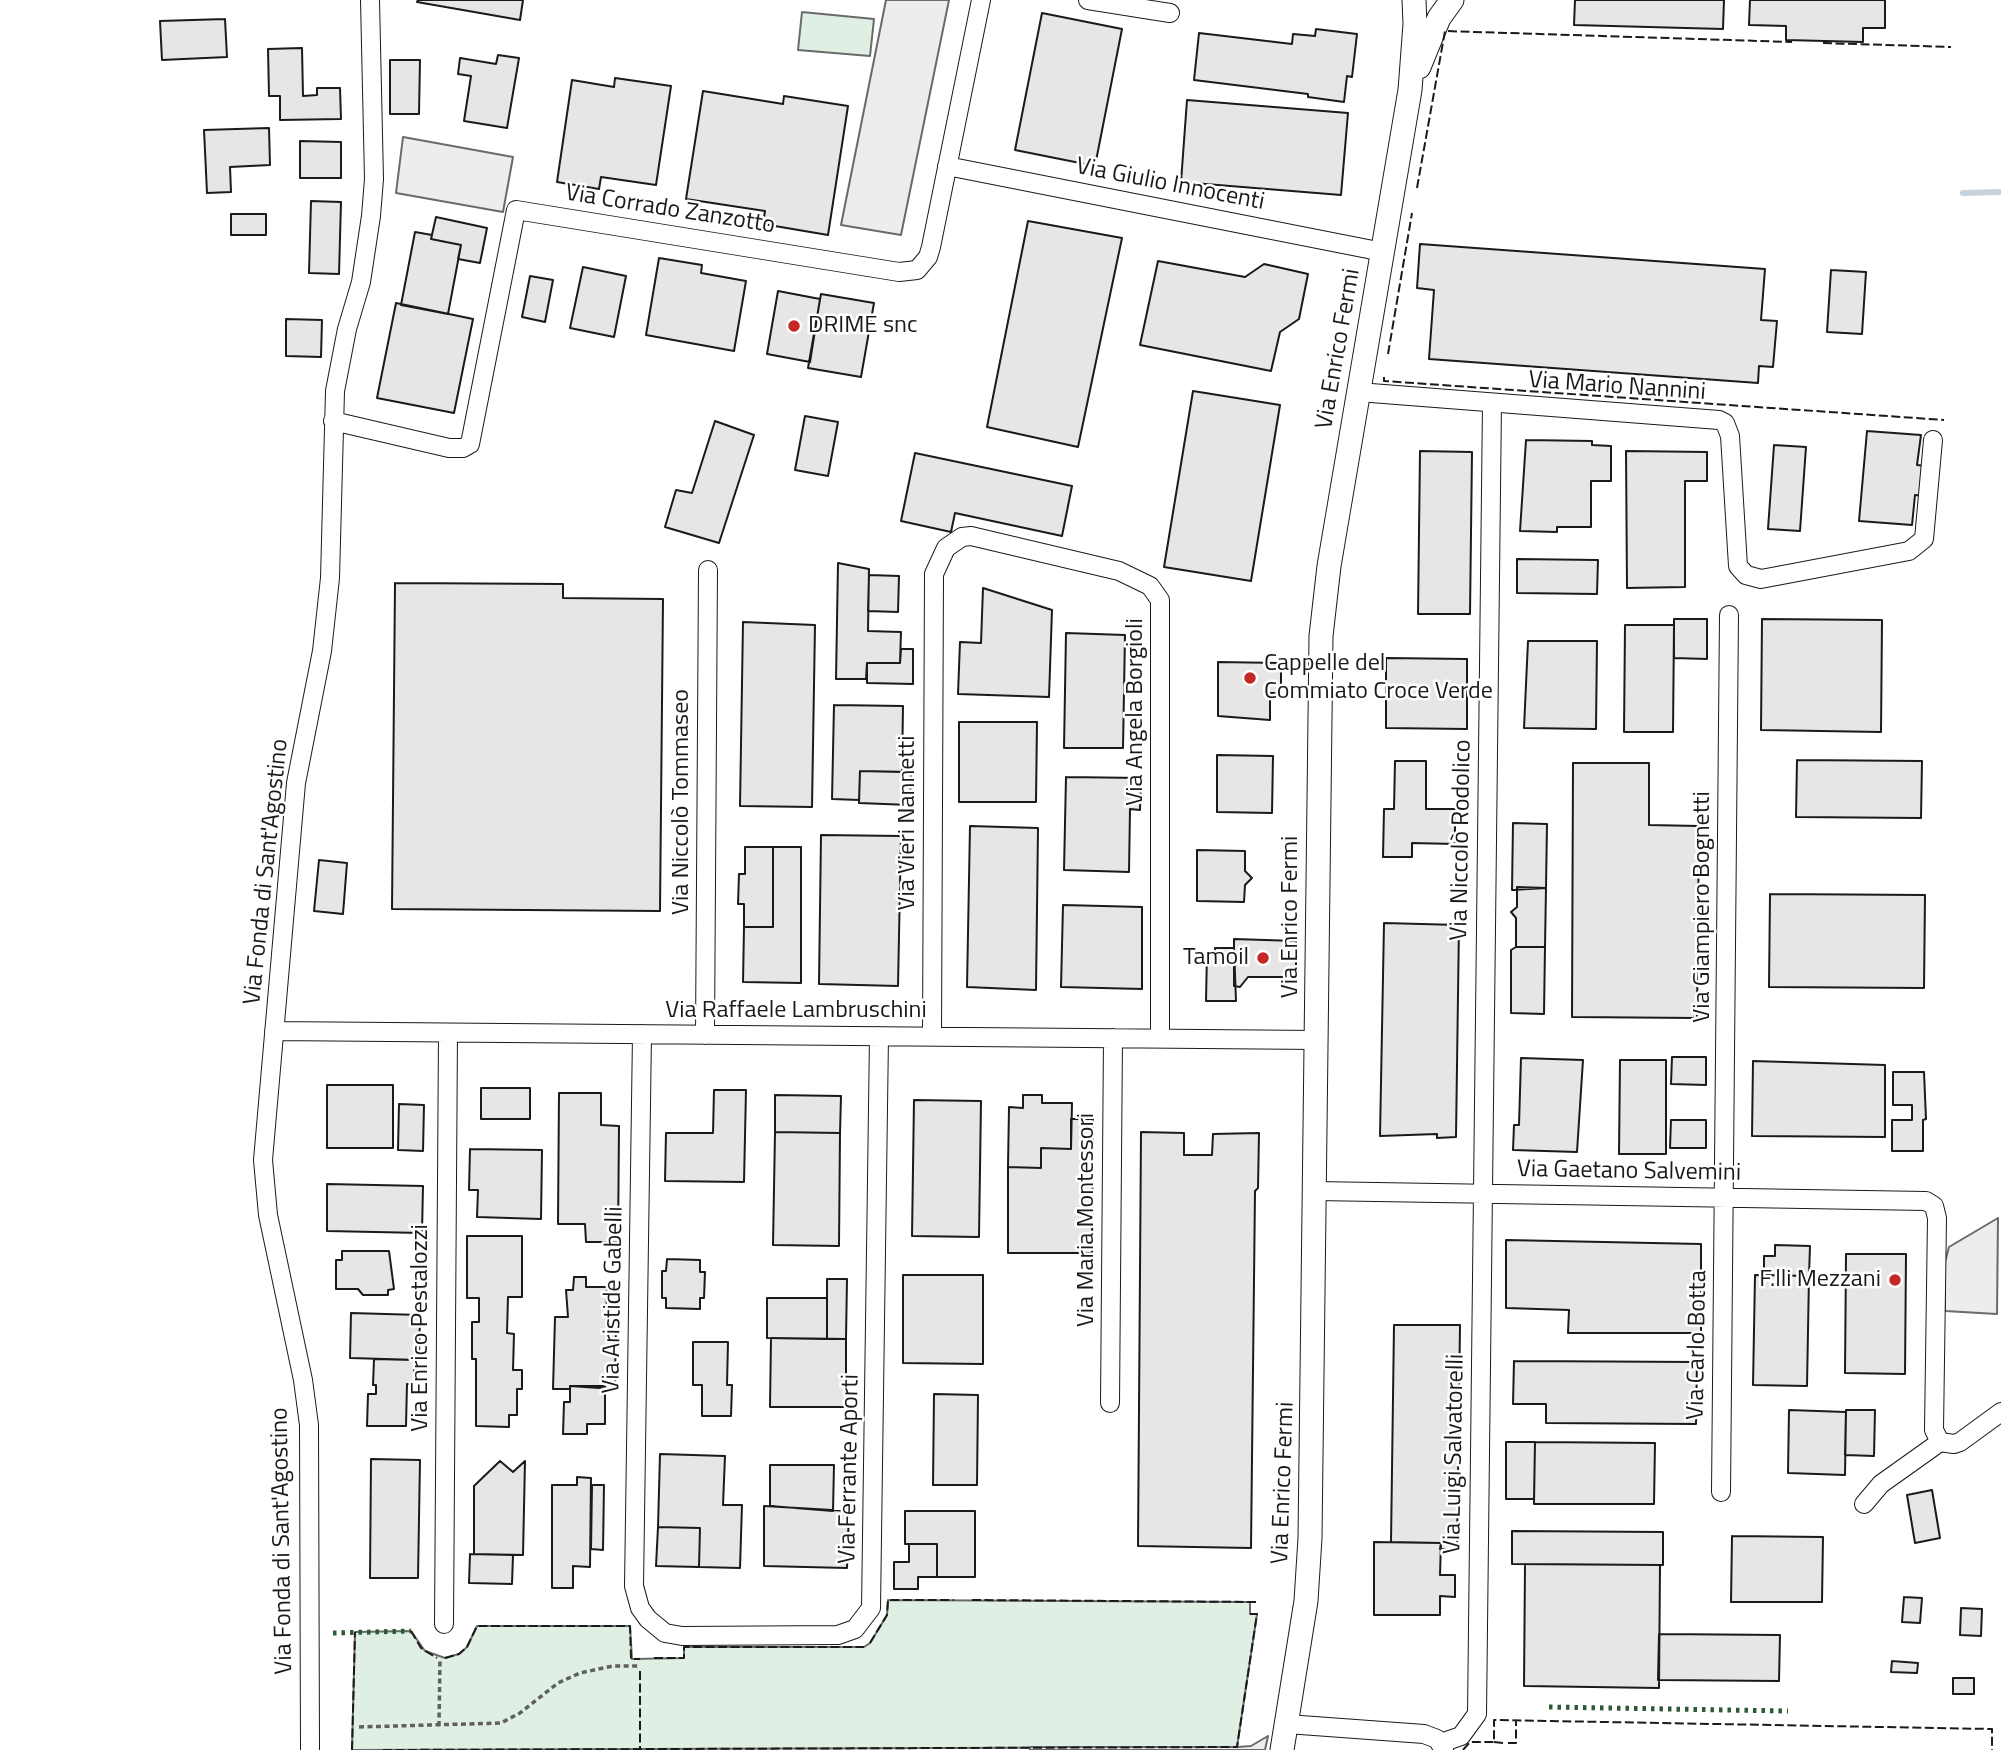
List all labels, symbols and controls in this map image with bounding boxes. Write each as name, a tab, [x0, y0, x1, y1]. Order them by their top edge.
street label: Via Giulio Innocenti	[1073, 153, 1267, 217]
street label: Via Corrado Zanzotto	[563, 179, 777, 241]
street label: Via Enrico Fermi	[1311, 267, 1367, 431]
place label: DRIME snc	[808, 312, 917, 340]
marker: DRIME snc	[786, 318, 802, 334]
street label: Via Mario Nannini	[1527, 366, 1707, 408]
street label: Via Angela Borgioli	[1122, 618, 1150, 806]
place label: Cappelle del Commiato Croce Verde	[1264, 650, 1493, 706]
marker: Cappelle del Commiato Croce Verde	[1242, 670, 1258, 686]
street label: Via Niccolò Tommaseo	[668, 689, 696, 915]
street label: Via Vieri Nannetti	[894, 736, 922, 910]
street label: Via Fonda di Sant'Agostino	[239, 738, 295, 1006]
street label: Via Niccolò Rodolico	[1446, 739, 1478, 941]
street label: Via Giampiero Bognetti	[1689, 791, 1717, 1023]
street label: Via Enrico Fermi	[1277, 836, 1305, 998]
place label: Tamoil	[1183, 944, 1249, 972]
marker: Tamoil	[1255, 950, 1271, 966]
street label: Via Raffaele Lambruschini	[665, 997, 927, 1025]
street label: Via Maria Montessori	[1073, 1113, 1101, 1327]
street label: Via Gaetano Salvemini	[1517, 1156, 1741, 1188]
street label: Via Aristide Gabelli	[598, 1206, 630, 1394]
street label: Via Enrico Pestalozzi	[407, 1224, 435, 1432]
place label: F.lli Mezzani	[1759, 1266, 1881, 1294]
street label: Via Carlo Botta	[1682, 1270, 1714, 1420]
marker: F.lli Mezzani	[1887, 1272, 1903, 1288]
street label: Via Luigi Salvatorelli	[1439, 1354, 1471, 1554]
street label: Via Ferrante Aporti	[834, 1374, 866, 1564]
street label: Via Enrico Fermi	[1267, 1401, 1301, 1565]
street label: Via Fonda di Sant'Agostino	[266, 1407, 300, 1675]

